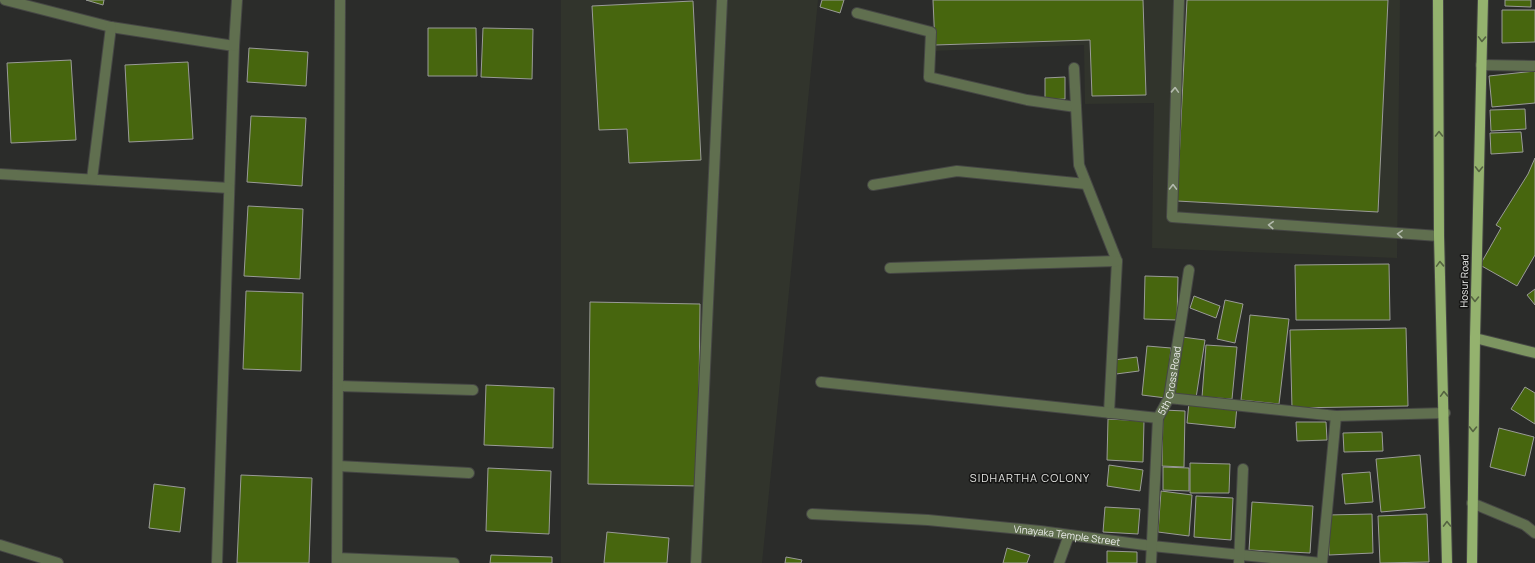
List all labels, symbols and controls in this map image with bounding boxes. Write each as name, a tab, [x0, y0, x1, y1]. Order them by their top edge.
one-way arrow	[1478, 36, 1486, 42]
one-way arrow	[1171, 87, 1180, 93]
one-way arrow	[1435, 131, 1443, 137]
one-way arrow	[1475, 166, 1483, 172]
one-way arrow	[1169, 184, 1177, 190]
one-way arrow	[1268, 220, 1274, 229]
one-way arrow	[1397, 230, 1403, 239]
street label: Hosur Road	[1457, 254, 1471, 308]
one-way arrow	[1436, 261, 1444, 267]
one-way arrow	[1471, 296, 1480, 302]
street label: 5th Cross Road	[1154, 345, 1184, 417]
one-way arrow	[1440, 391, 1448, 397]
one-way arrow	[1469, 426, 1477, 432]
district label: SIDHARTHA COLONY	[970, 470, 1090, 485]
street label: Vinayaka Temple Street	[1013, 521, 1121, 549]
one-way arrow	[1443, 521, 1451, 527]

